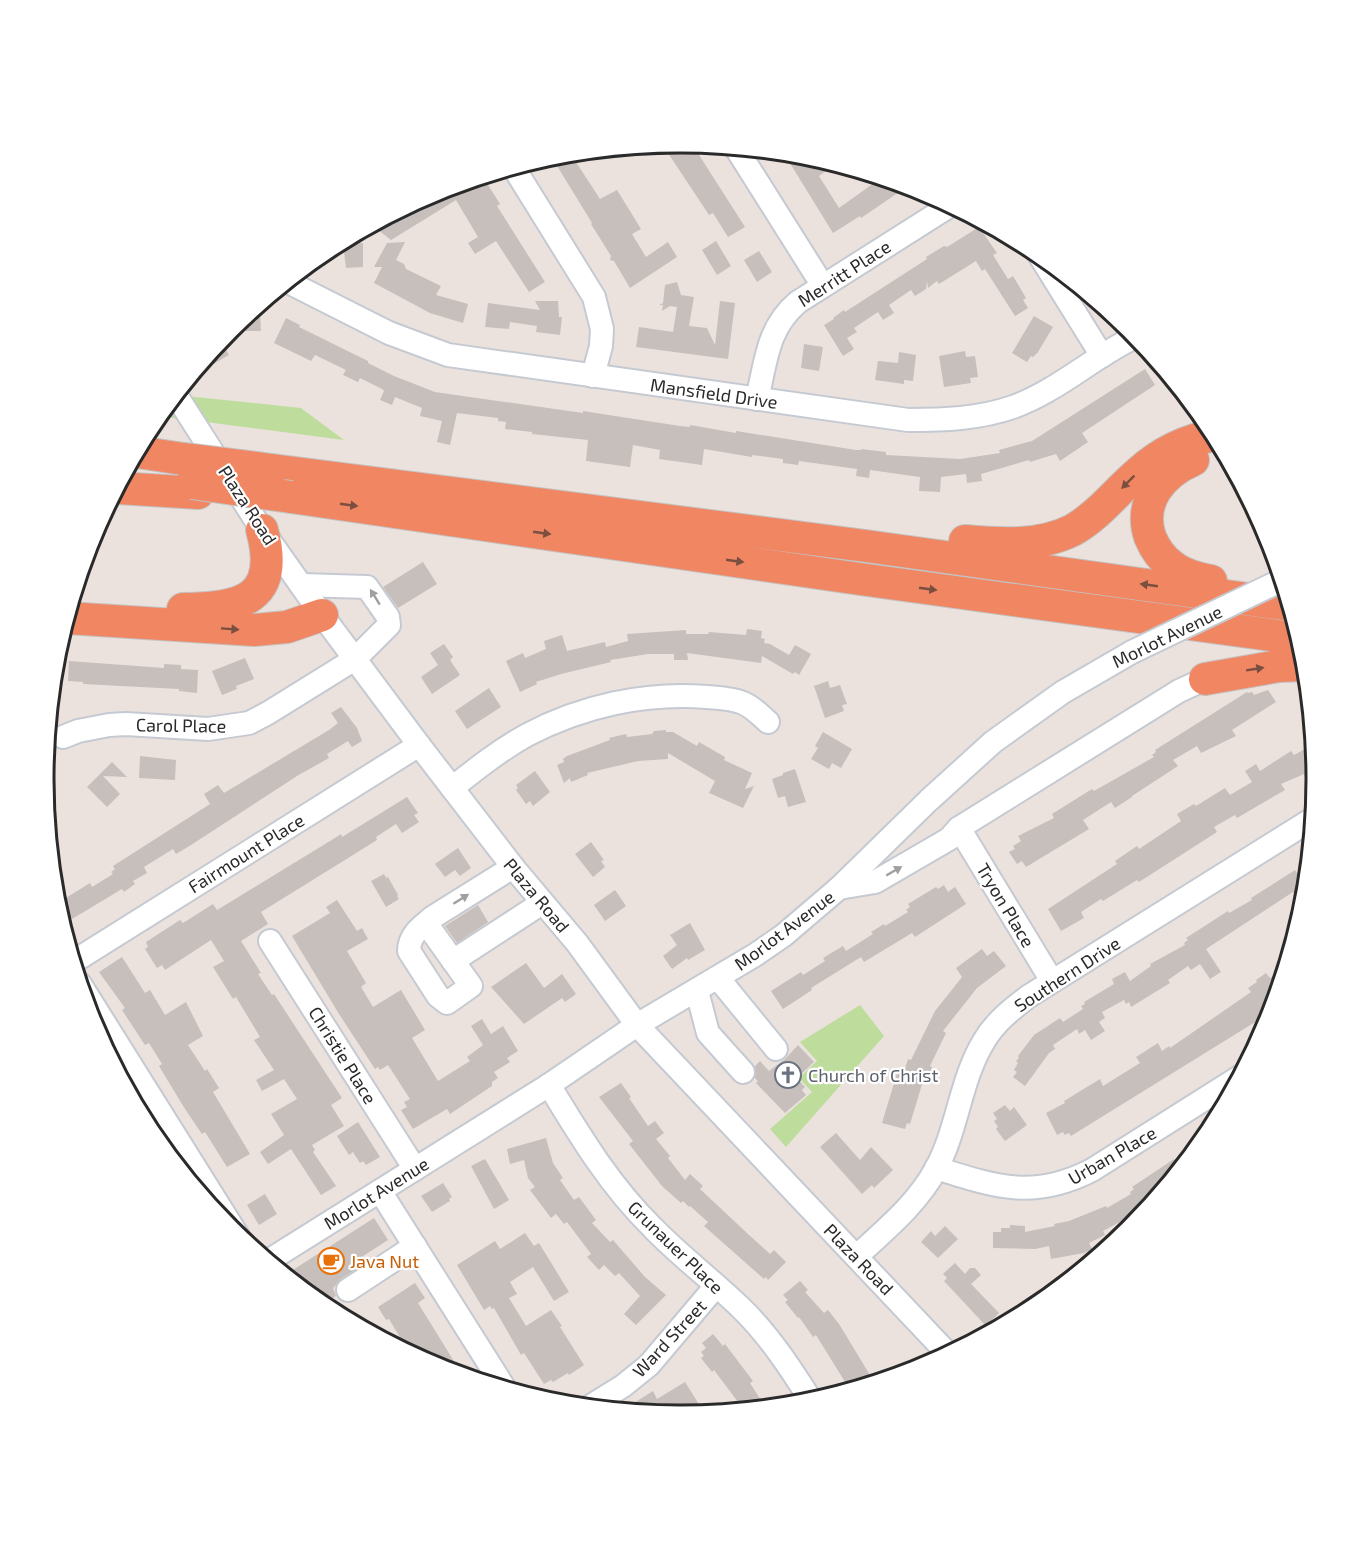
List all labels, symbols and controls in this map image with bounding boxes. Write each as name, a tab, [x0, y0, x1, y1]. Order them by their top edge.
street label: Merritt Place	[793, 235, 895, 311]
street label: Mansfield Drive	[649, 373, 779, 413]
street label: Plaza Road	[214, 461, 282, 549]
one-way arrow	[1122, 475, 1136, 489]
one-way arrow	[340, 501, 359, 510]
one-way arrow	[533, 529, 552, 538]
one-way arrow	[726, 557, 745, 566]
one-way arrow	[1139, 580, 1158, 590]
one-way arrow	[919, 584, 938, 593]
one-way arrow	[370, 589, 381, 605]
street label: Morlot Avenue	[1108, 600, 1226, 672]
one-way arrow	[221, 624, 240, 634]
one-way arrow	[1246, 665, 1265, 674]
street label: Carol Place	[136, 713, 226, 737]
street label: Fairmount Place	[184, 809, 308, 897]
street label: Plaza Road	[500, 853, 574, 937]
street label: Tryon Place	[972, 859, 1040, 951]
one-way arrow	[886, 866, 902, 877]
street label: Morlot Avenue	[730, 885, 838, 975]
one-way arrow	[453, 894, 469, 905]
street label: Southern Drive	[1010, 932, 1124, 1016]
street label: Christie Place	[304, 1002, 382, 1108]
church icon: Church of Christ	[773, 1060, 803, 1090]
place label: Church of Christ	[808, 1064, 938, 1086]
street label: Urban Place	[1064, 1121, 1160, 1189]
street label: Morlot Avenue	[319, 1152, 433, 1234]
street label: Grunauer Place	[624, 1196, 728, 1298]
street label: Plaza Road	[820, 1219, 898, 1299]
cafe icon: Java Nut	[316, 1246, 346, 1276]
place label: Java Nut	[350, 1250, 419, 1272]
street label: Ward Street	[627, 1295, 711, 1381]

